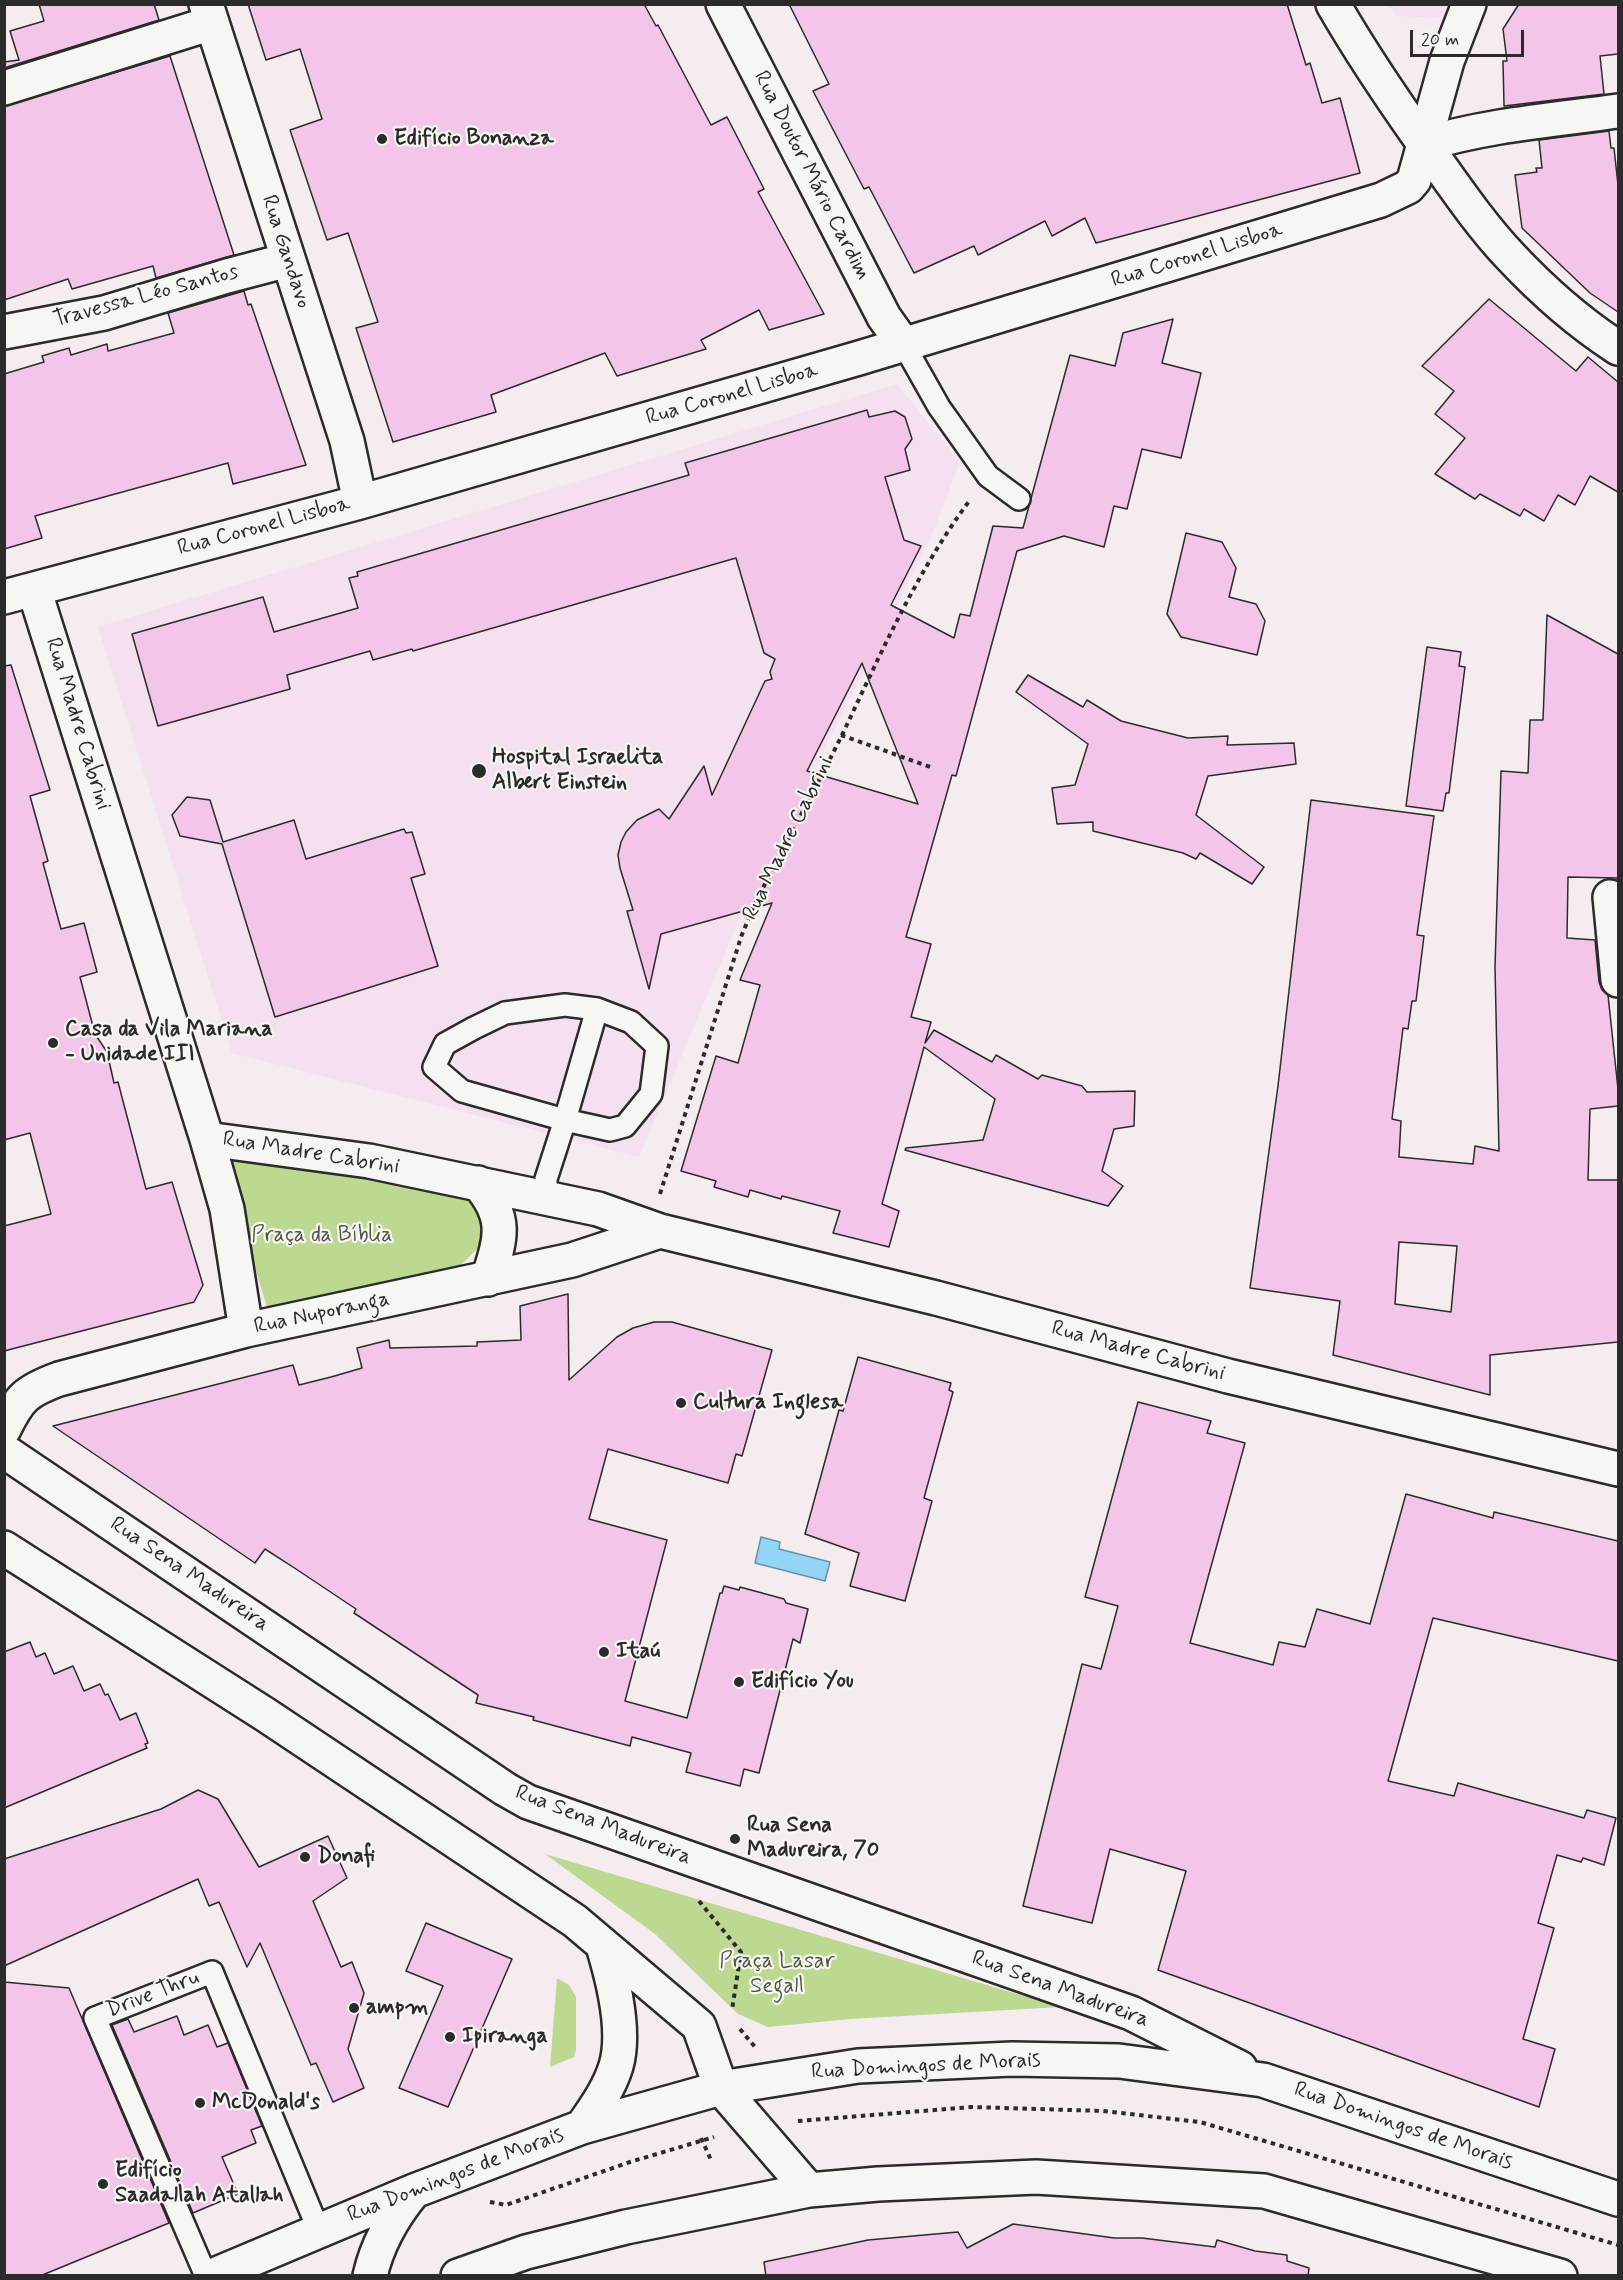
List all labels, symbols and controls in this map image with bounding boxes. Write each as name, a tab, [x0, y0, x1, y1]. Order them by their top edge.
scale bar	[1413, 18, 1527, 56]
text: 20 m	[1421, 28, 1459, 52]
street label: Rua Doutor Mário Cardim	[747, 67, 875, 285]
place label: Edifício Bonanza	[394, 126, 554, 152]
marker: Edifício Bonanza	[375, 132, 389, 146]
street label: Rua Gandavo	[254, 192, 316, 312]
street label: Rua Coronel Lisboa	[1108, 217, 1286, 295]
street label: Travessa Léo Santos	[51, 260, 241, 334]
street label: Rua Coronel Lisboa	[643, 358, 821, 432]
street label: Rua Coronel Lisboa	[175, 491, 353, 563]
street label: Rua Madre Cabrini	[38, 635, 116, 813]
place label: Hospital Israelita Albert Einstein	[492, 745, 663, 796]
street label: Rua Madre Cabrini	[738, 753, 840, 925]
marker: Hospital Israelita Albert Einstein	[470, 762, 488, 780]
place label: Casa da Vila Mariana - Unidade III	[65, 1017, 273, 1068]
marker: Casa da Vila Mariana - Unidade III	[46, 1036, 60, 1050]
street label: Rua Madre Cabrini	[221, 1127, 401, 1181]
park label: Praça da Bíblia	[251, 1223, 393, 1249]
street label: Rua Nuporanga	[252, 1287, 392, 1341]
street label: Rua Madre Cabrini	[1048, 1316, 1228, 1388]
place label: Cultura Inglesa	[693, 1390, 843, 1416]
marker: Cultura Inglesa	[674, 1396, 688, 1410]
street label: Rua Sena Madureira	[104, 1512, 274, 1638]
place label: Itaú	[616, 1639, 660, 1665]
marker: Itaú	[597, 1645, 611, 1659]
place label: Edifício You	[751, 1669, 854, 1695]
marker: Edifício You	[732, 1675, 746, 1689]
street label: Rua Sena Madureira	[511, 1780, 695, 1872]
place label: Rua Sena Madureira, 70	[747, 1813, 879, 1864]
marker: Rua Sena Madureira, 70	[728, 1832, 742, 1846]
place label: Donafi	[317, 1844, 375, 1870]
marker: Donafi	[298, 1850, 312, 1864]
street label: Rua Sena Madureira	[968, 1946, 1152, 2034]
park label: Praça Lasar Segall	[719, 1949, 835, 2000]
street label: Drive Thru	[103, 1965, 203, 2025]
place label: ampm	[366, 1995, 428, 2021]
marker: ampm	[347, 2001, 361, 2015]
place label: Ipiranga	[462, 2024, 548, 2050]
marker: Ipiranga	[443, 2030, 457, 2044]
street label: Rua Domingos de Morais	[811, 2048, 1041, 2086]
street label: Rua Domingos de Morais	[1290, 2077, 1516, 2177]
place label: McDonald's	[212, 2090, 320, 2116]
marker: McDonald's	[193, 2096, 207, 2110]
street label: Rua Domingos de Morais	[344, 2123, 568, 2229]
place label: Edifício Saadallah Atallah	[115, 2158, 284, 2210]
marker: Edifício Saadallah Atallah	[96, 2177, 110, 2191]

